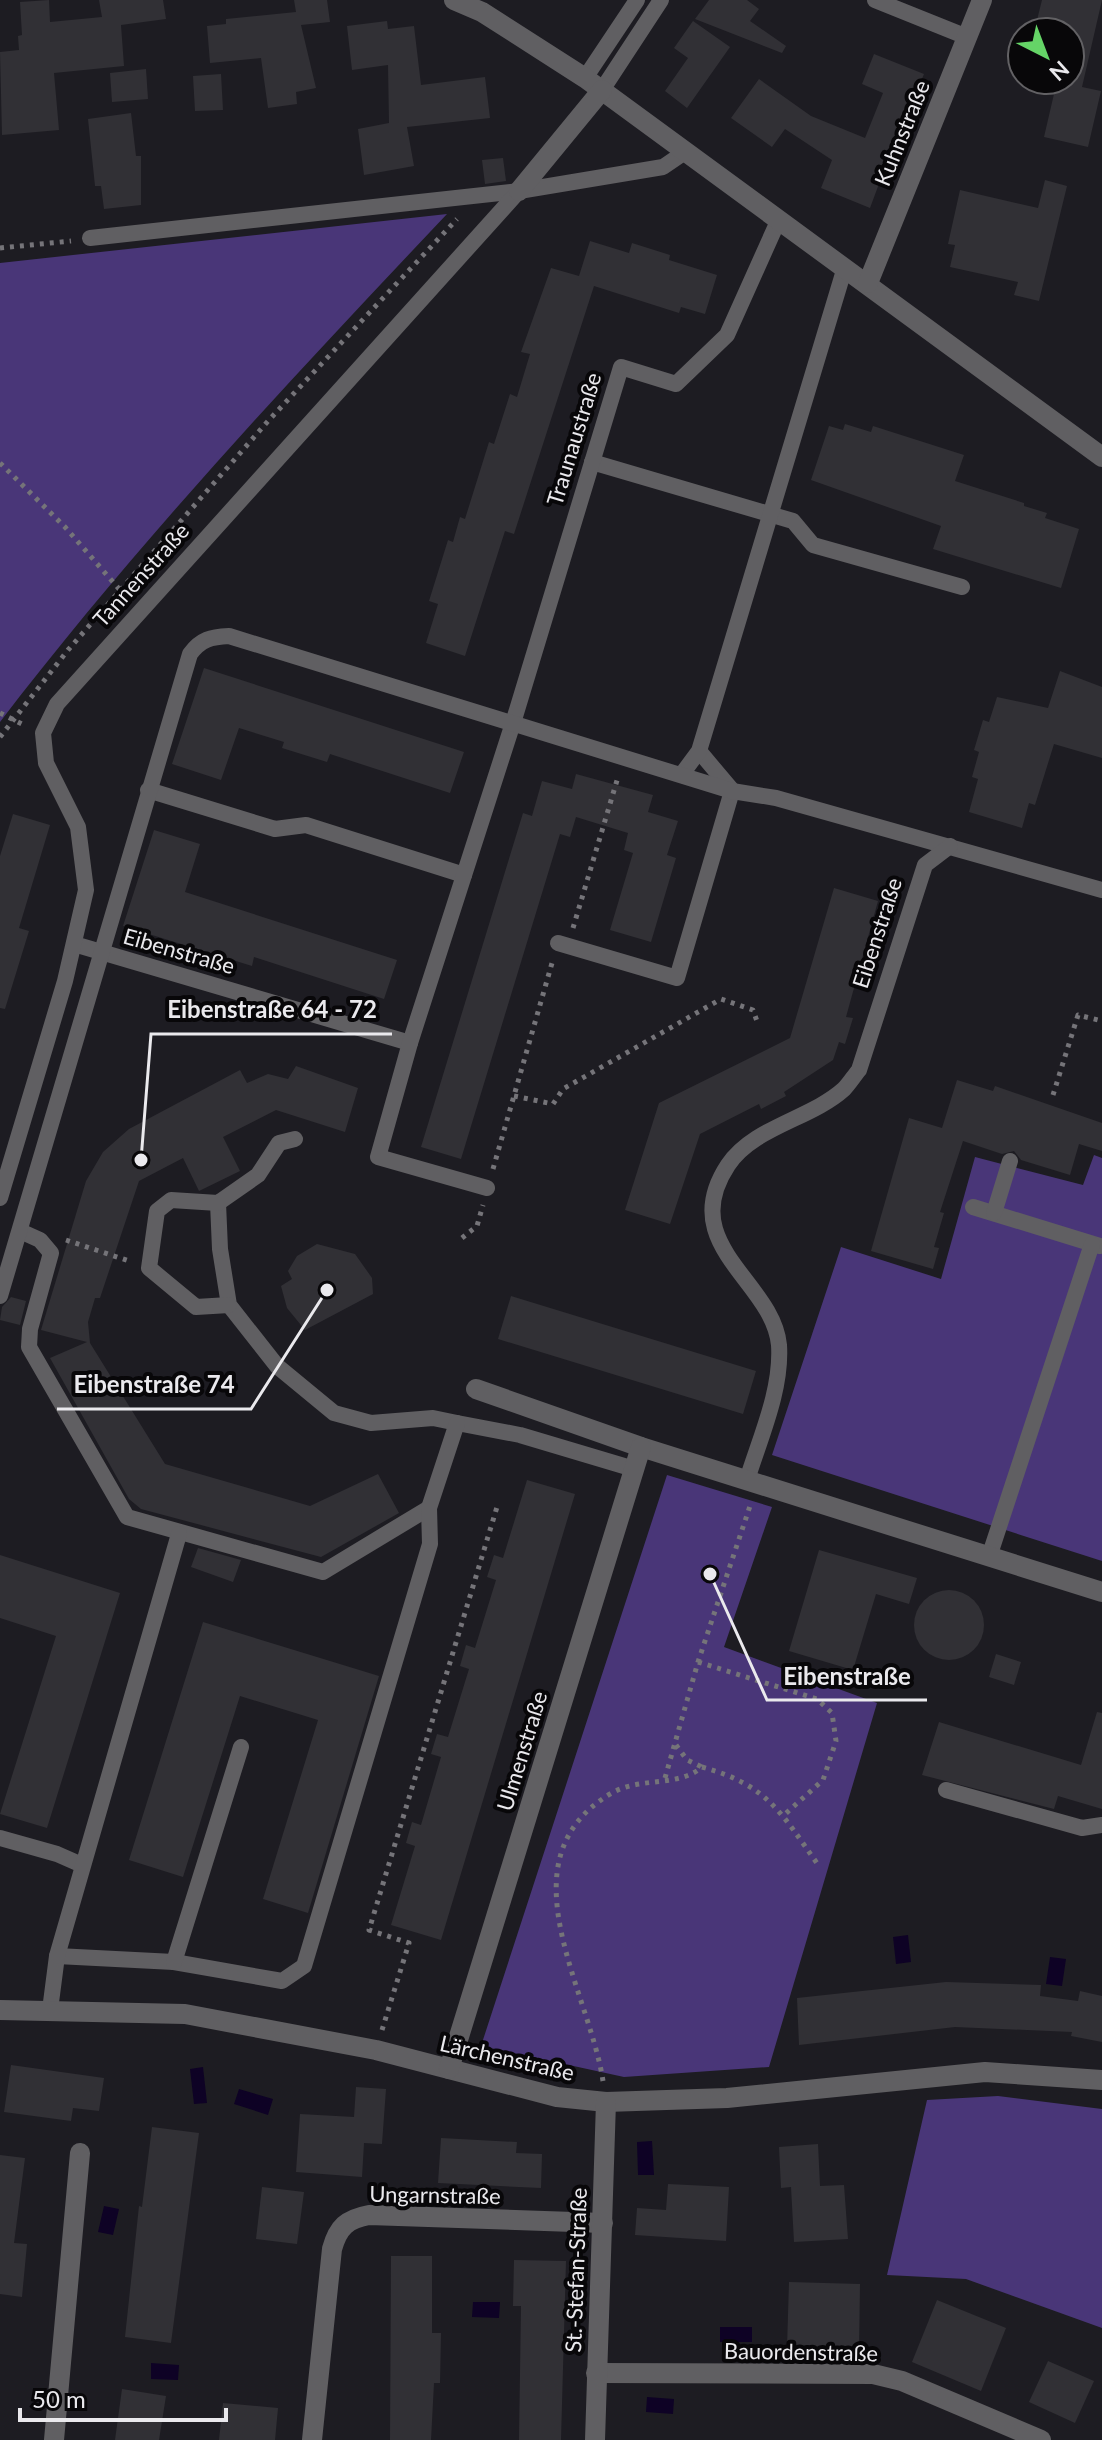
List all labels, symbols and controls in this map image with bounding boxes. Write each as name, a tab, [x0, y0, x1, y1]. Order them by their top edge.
north arrow	[1006, 16, 1086, 96]
text: N	[1044, 56, 1075, 87]
street label: Kuhnstraße	[868, 76, 935, 190]
street label: Traunaustraße	[540, 369, 607, 509]
street label: Tannenstraße	[87, 517, 194, 632]
street label: Eibenstraße	[846, 874, 907, 992]
street label: Eibenstraße	[120, 922, 238, 979]
callout: Eibenstraße 64 - 72	[151, 986, 392, 1034]
text: Eibenstraße 64 - 72	[167, 994, 377, 1023]
callout: Eibenstraße 74	[57, 1361, 251, 1409]
text: Eibenstraße 74	[73, 1369, 235, 1398]
callout: Eibenstraße	[767, 1652, 927, 1700]
text: Eibenstraße	[783, 1661, 911, 1690]
street label: Ulmenstraße	[491, 1688, 553, 1814]
street label: Lärchenstraße	[437, 2029, 577, 2086]
street label: Ungarnstraße	[369, 2180, 501, 2209]
street label: St.-Stefan-Straße	[559, 2187, 592, 2353]
street label: Bauordenstraße	[724, 2337, 878, 2366]
scale bar	[20, 2372, 226, 2422]
text: 50 m	[32, 2384, 86, 2413]

